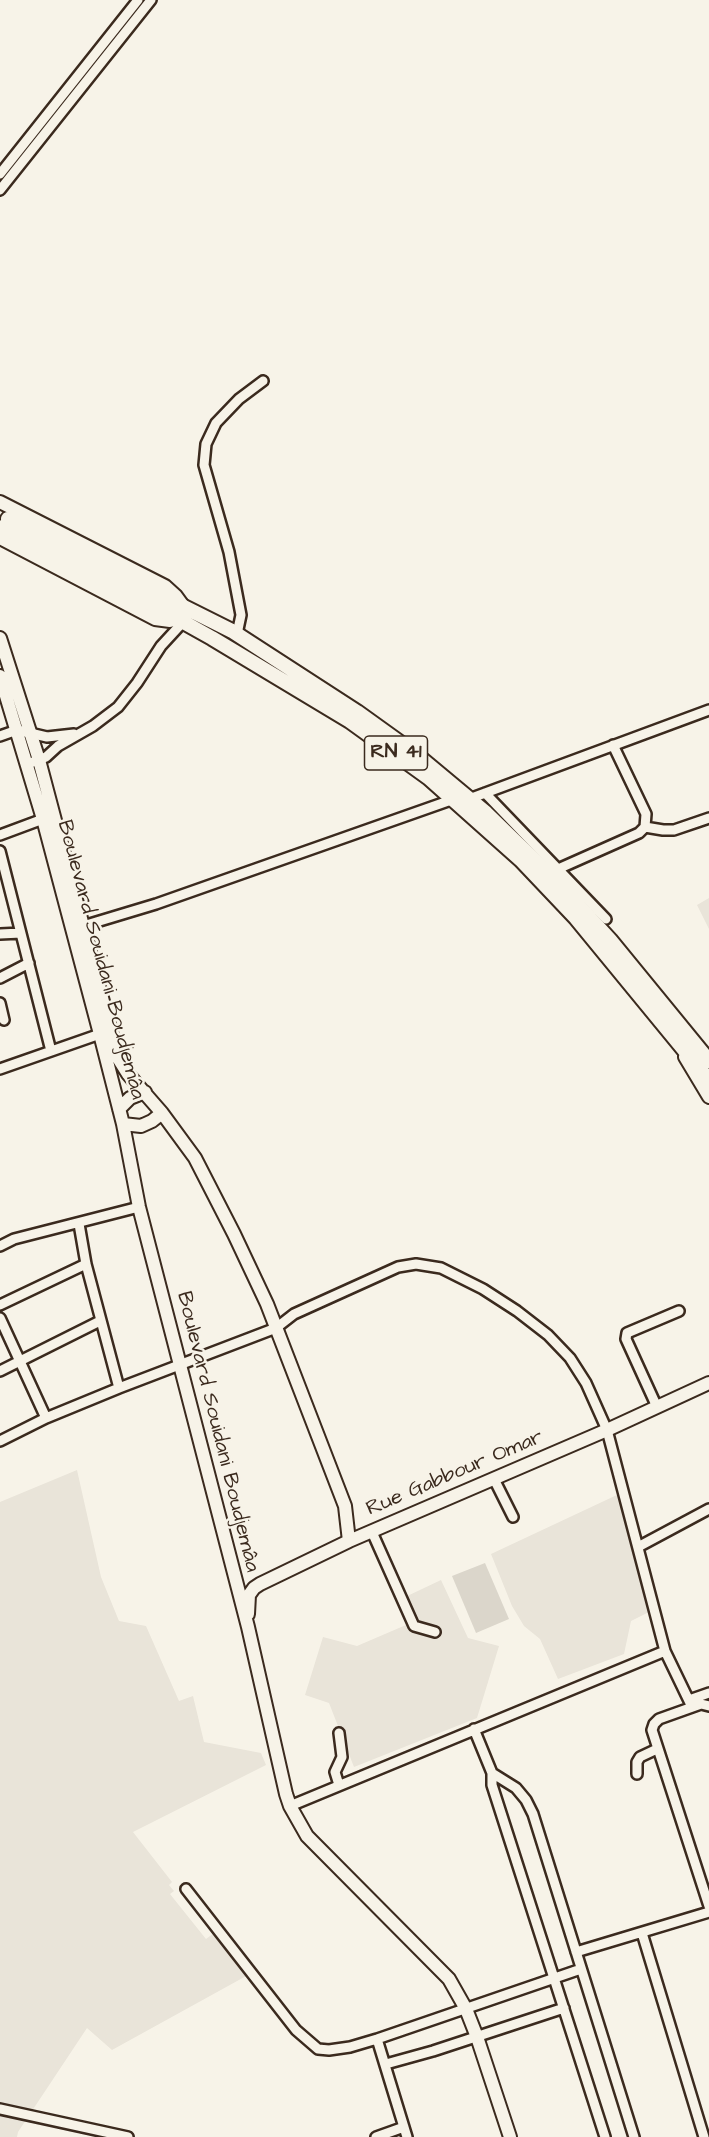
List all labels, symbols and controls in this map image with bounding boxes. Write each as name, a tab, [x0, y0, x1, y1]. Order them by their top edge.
road number: RN 41	[364, 736, 428, 770]
street label: Boulevard Souidani Boudjemâa	[51, 818, 149, 1102]
street label: Boulevard Souidani Boudjemâa	[170, 1289, 264, 1575]
street label: Rue Gabbour Omar	[363, 1425, 547, 1523]

